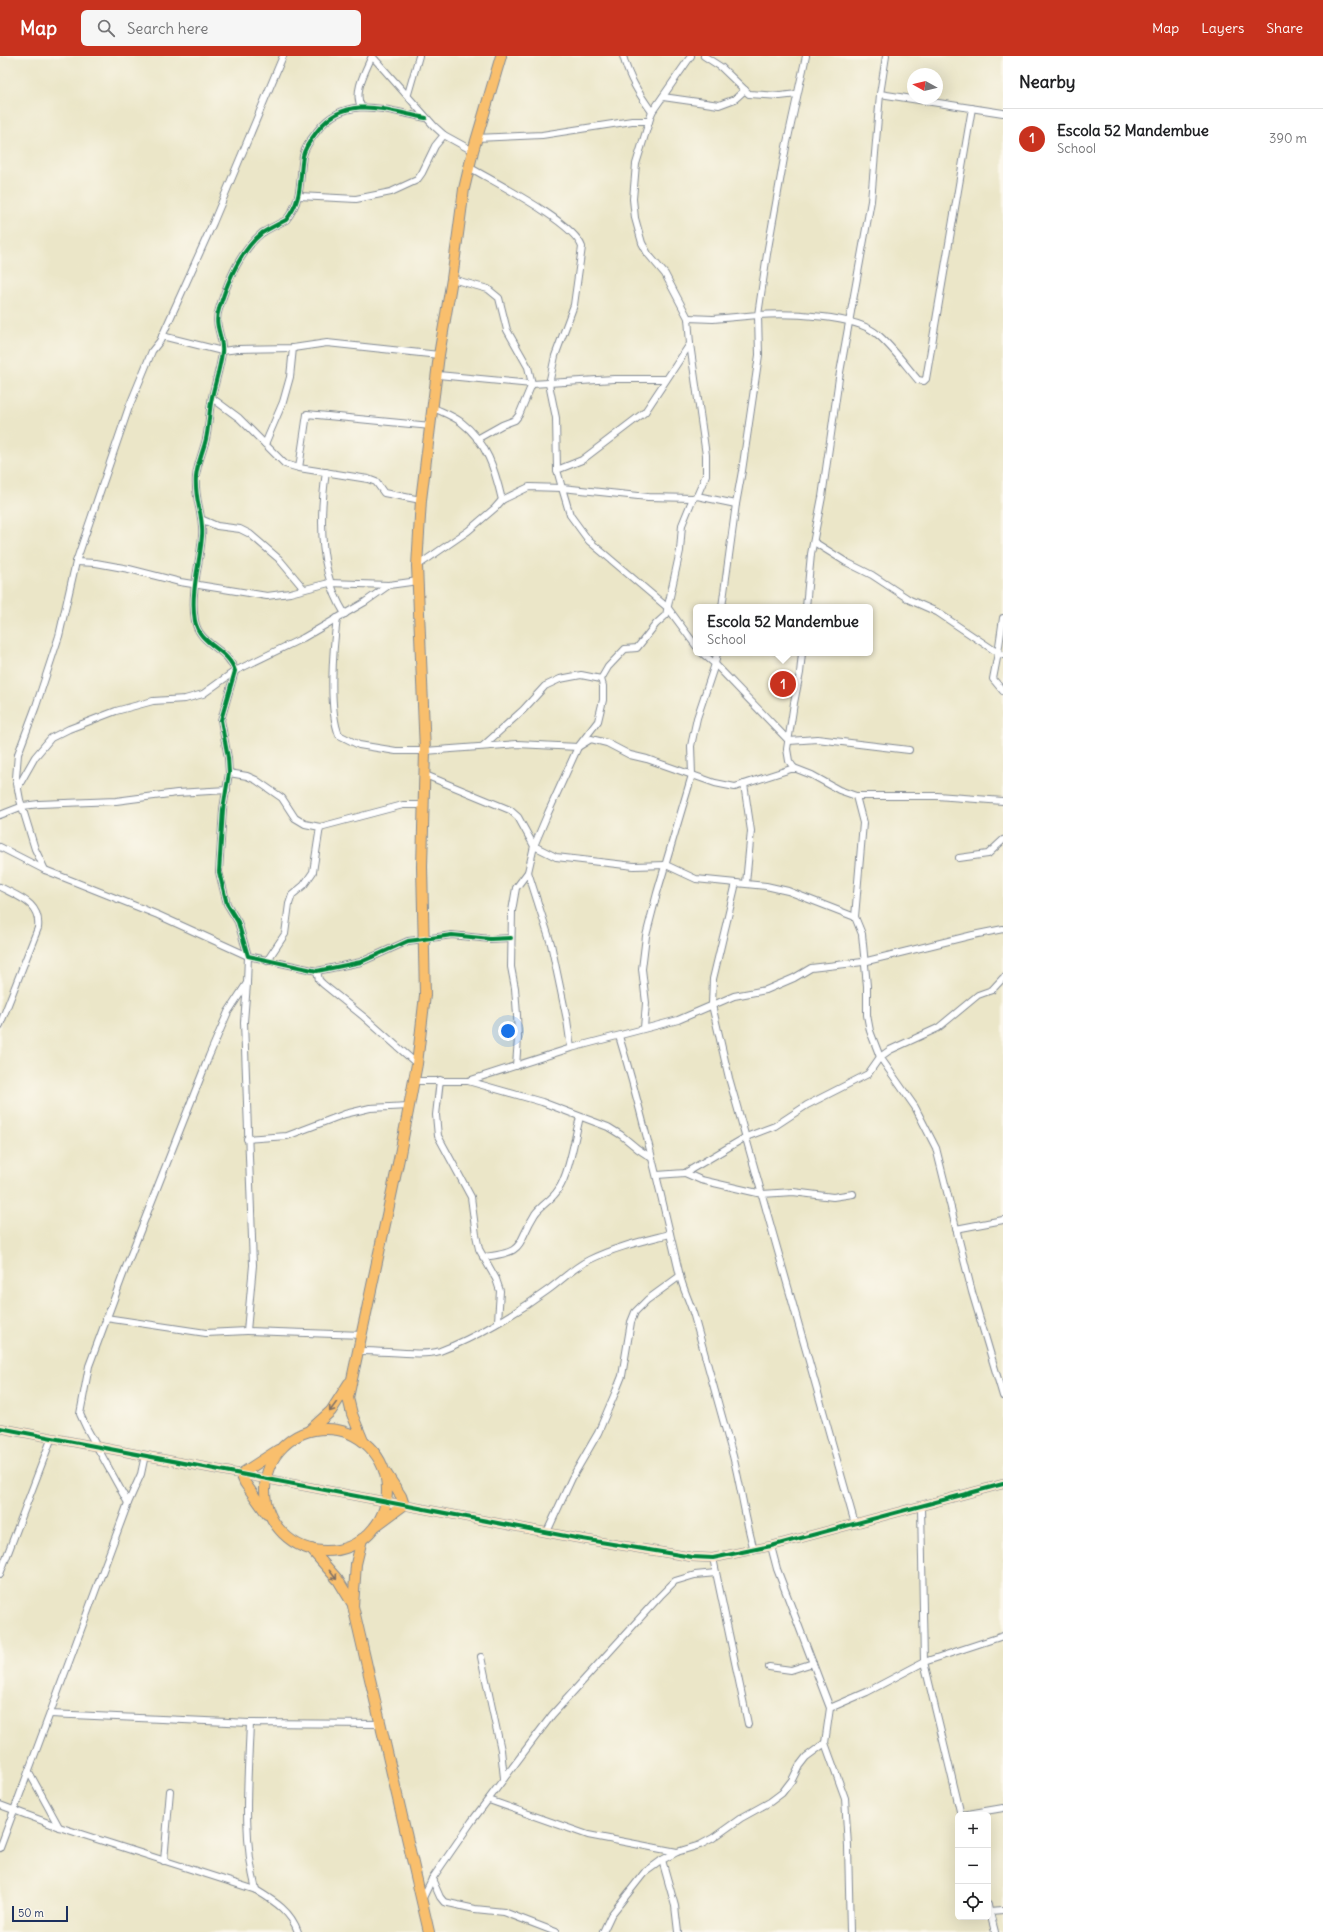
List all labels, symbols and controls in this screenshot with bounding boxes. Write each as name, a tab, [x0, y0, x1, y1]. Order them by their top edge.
search box	[81, 10, 361, 46]
text: Map	[20, 16, 57, 40]
icon: search	[95, 17, 117, 39]
text: Search here	[127, 19, 208, 38]
text: Map	[1152, 19, 1179, 37]
text: Layers	[1201, 19, 1244, 37]
text: Share	[1266, 19, 1303, 37]
north arrow	[907, 68, 943, 104]
text: Nearby	[1019, 71, 1075, 93]
text: Escola 52 Mandembue	[1057, 121, 1209, 140]
text: 1	[1029, 130, 1035, 147]
text: 390 m	[1269, 130, 1307, 147]
text: School	[1057, 140, 1096, 157]
popup	[693, 604, 873, 656]
text: Escola 52 Mandembue	[707, 612, 859, 631]
text: School	[707, 631, 746, 648]
pin: 1	[770, 669, 796, 699]
your location	[498, 1021, 518, 1041]
one-way arrow	[329, 1401, 337, 1412]
one-way arrow	[329, 1569, 338, 1580]
map controls	[955, 1812, 991, 1920]
button: +	[955, 1812, 991, 1848]
button: −	[955, 1848, 991, 1884]
button: locate	[955, 1884, 991, 1920]
scale bar	[12, 1904, 68, 1923]
text: 50 m	[18, 1906, 44, 1920]

